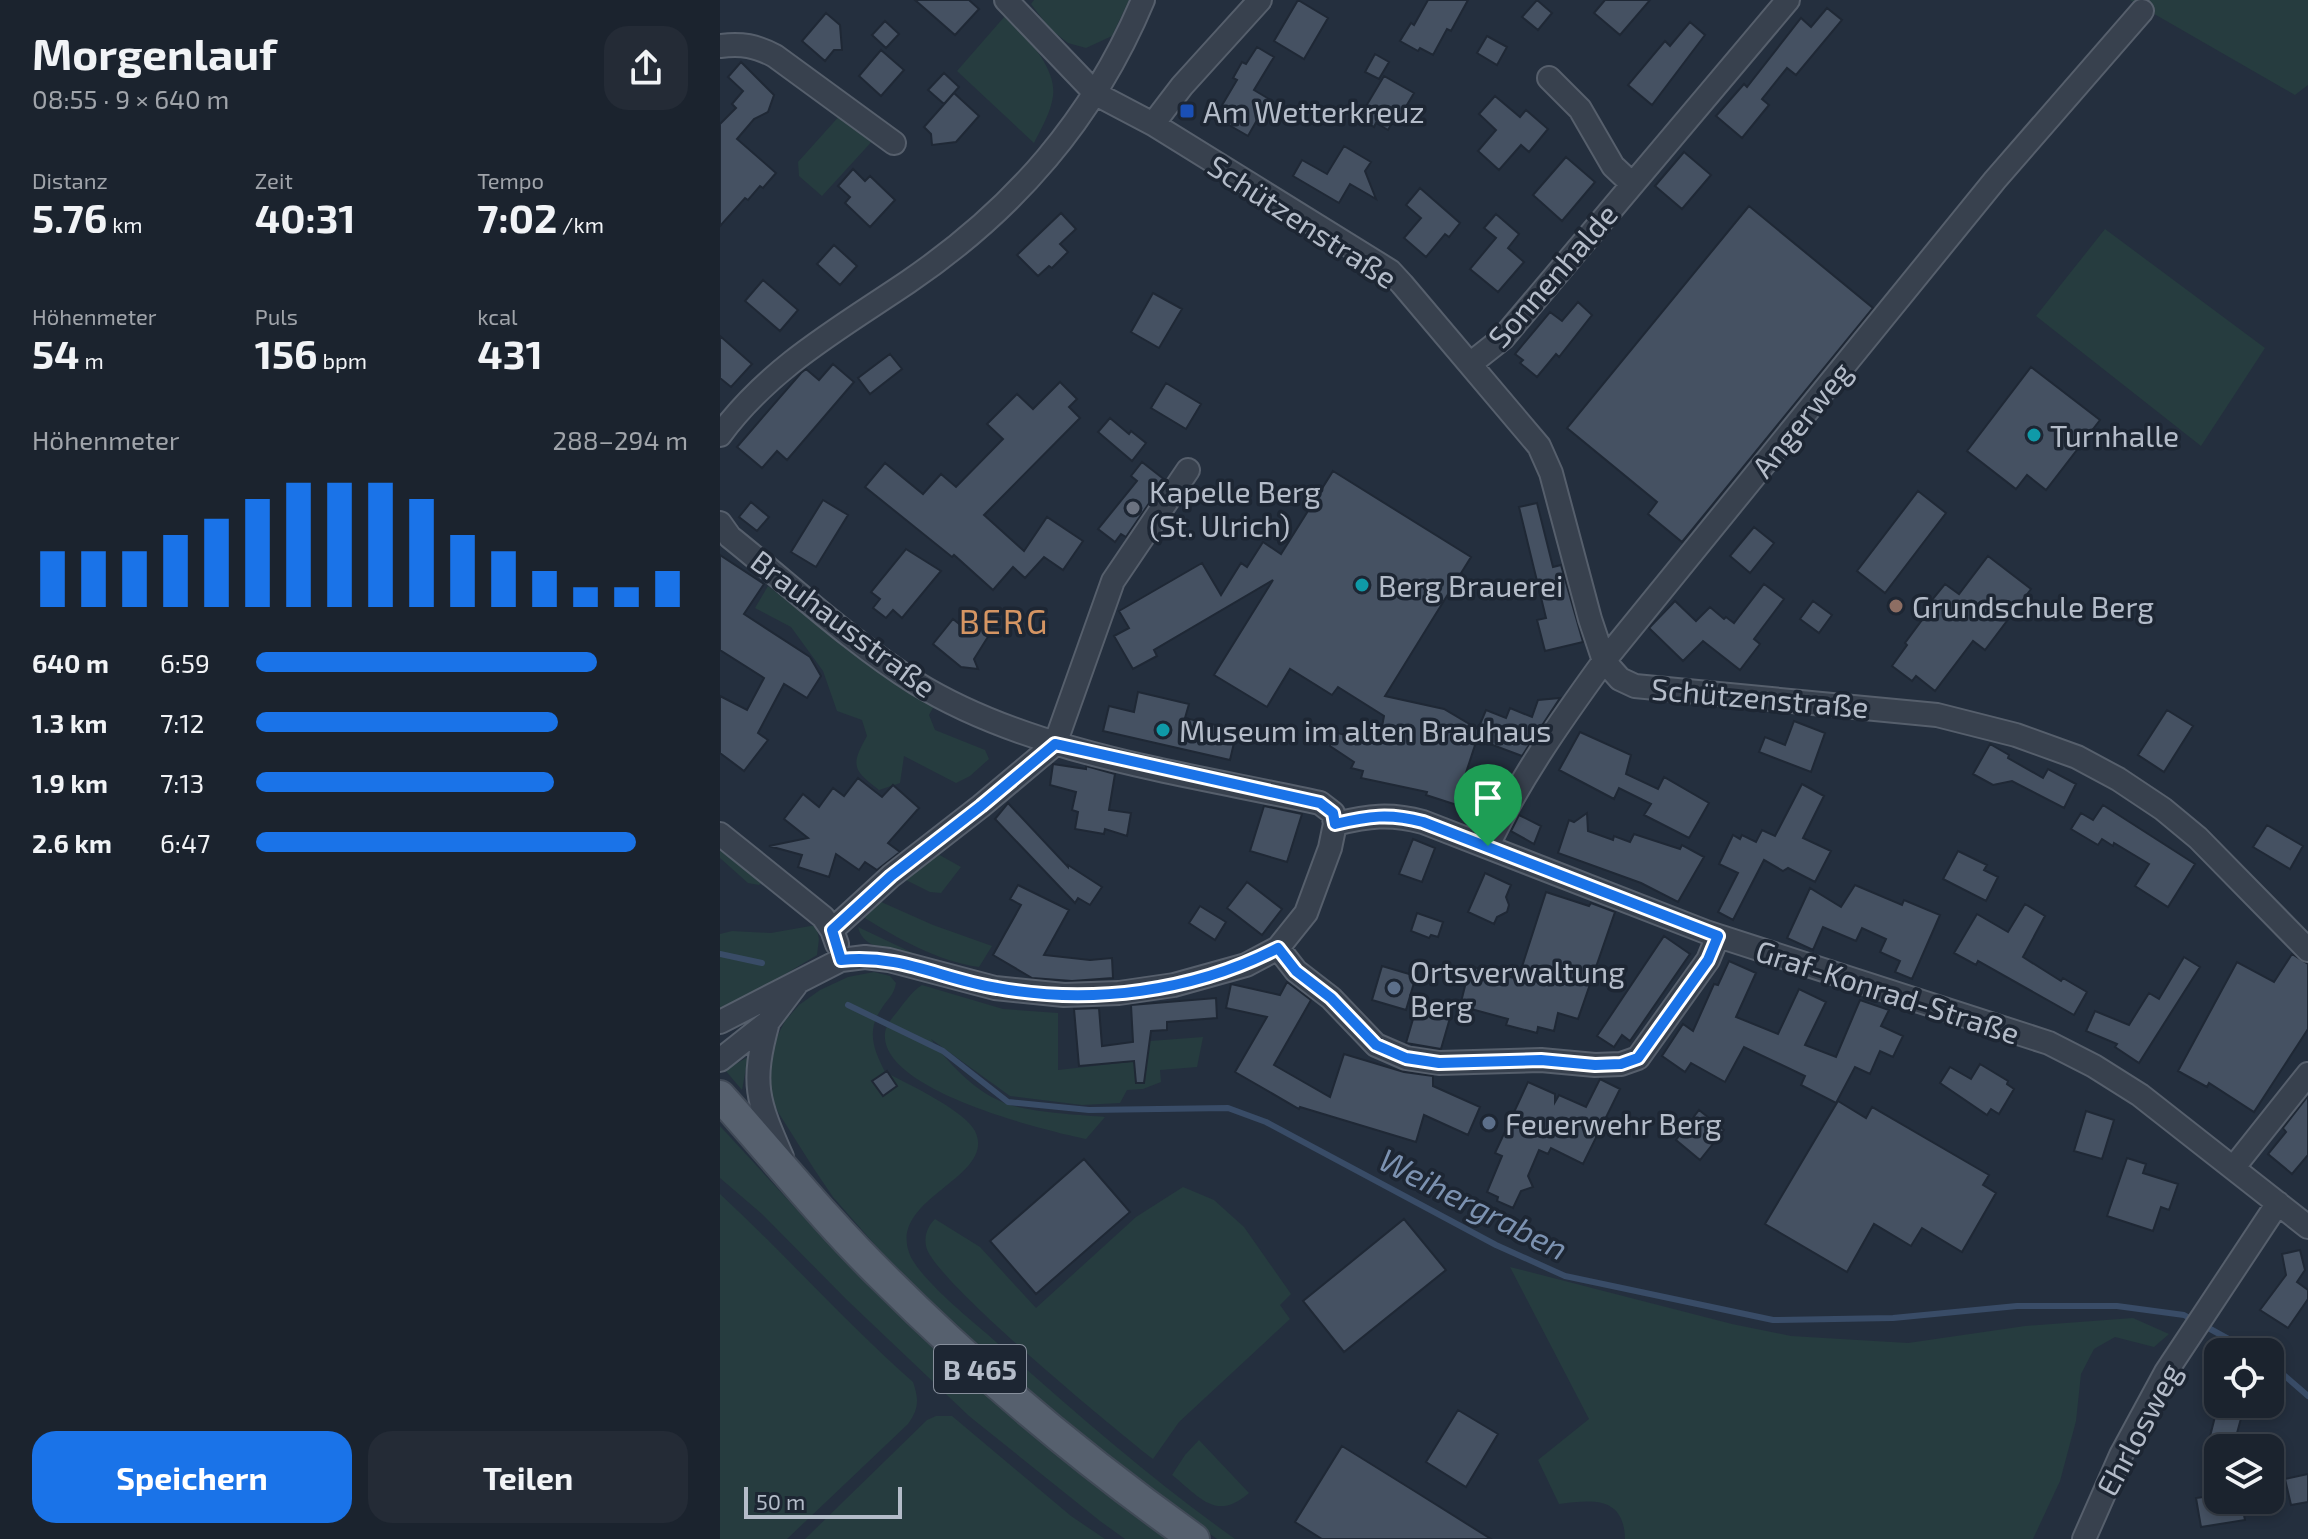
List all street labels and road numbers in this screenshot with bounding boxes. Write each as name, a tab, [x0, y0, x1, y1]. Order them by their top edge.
street label: Schützenstraße	[1202, 147, 1404, 295]
street label: Sonnenhalde	[1480, 196, 1624, 354]
street label: Angerweg	[1743, 354, 1859, 484]
street label: Brauhausstraße	[745, 542, 943, 704]
street label: Schützenstraße	[1650, 670, 1870, 724]
street label: Graf-Konrad-Straße	[1752, 931, 2024, 1051]
road number: B 465	[934, 1345, 1026, 1393]
street label: Ehrlosweg	[2088, 1356, 2188, 1501]

